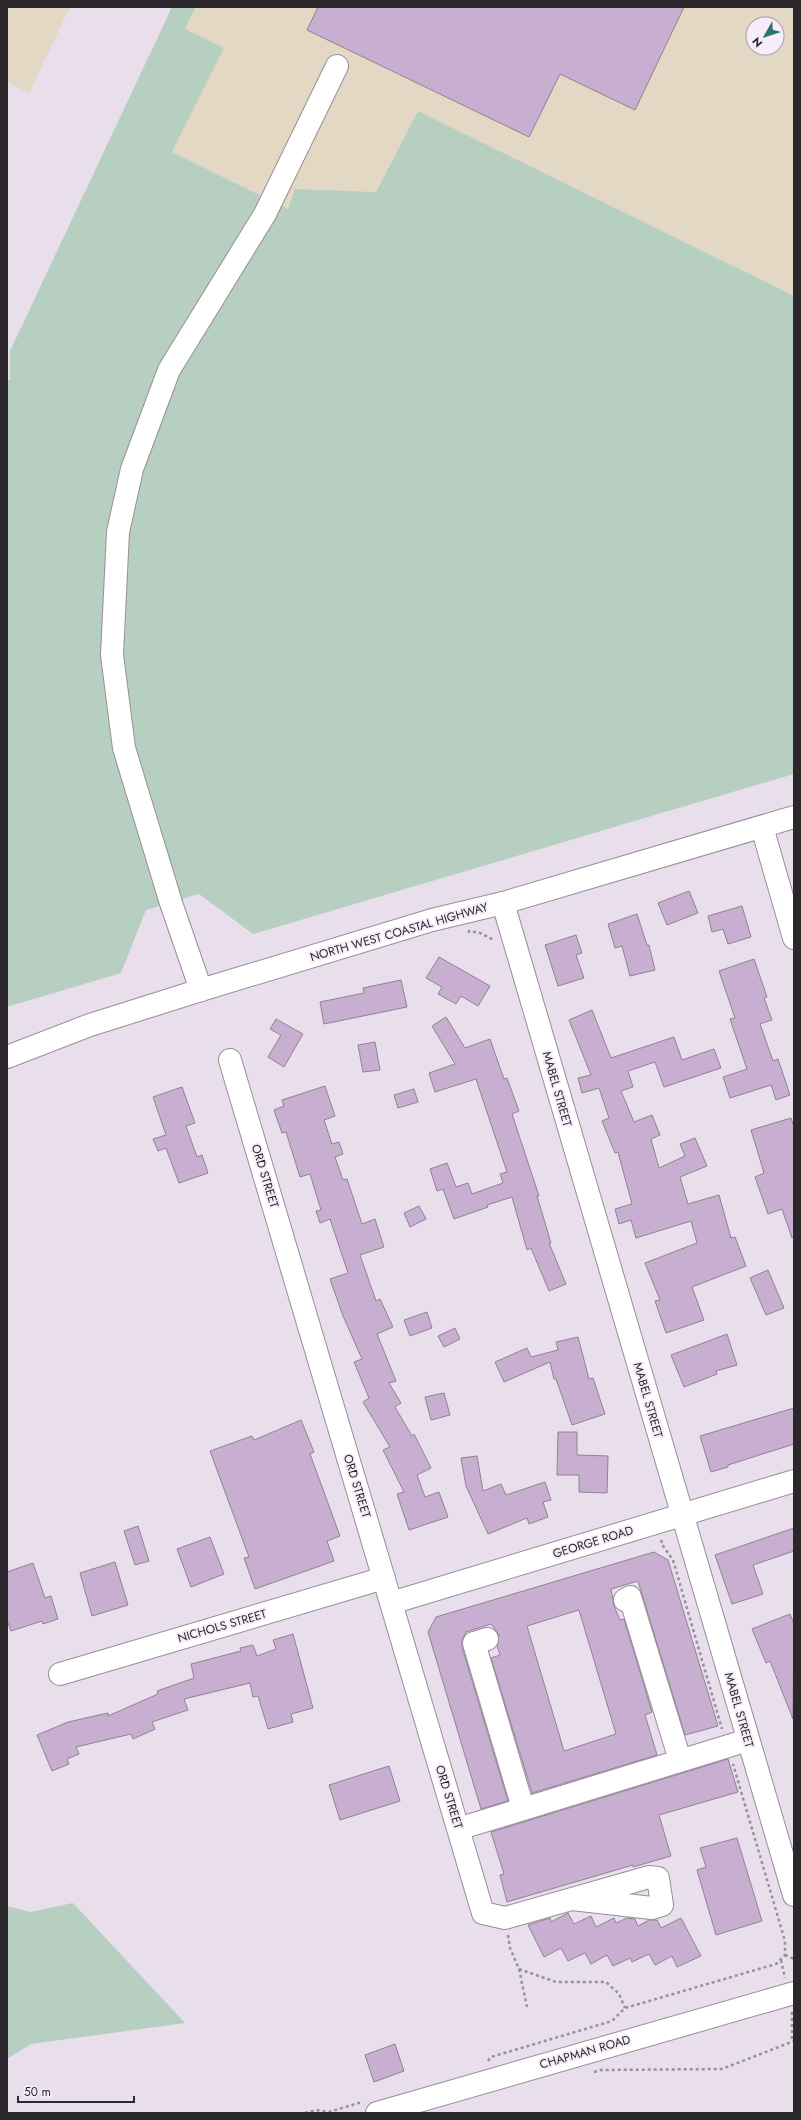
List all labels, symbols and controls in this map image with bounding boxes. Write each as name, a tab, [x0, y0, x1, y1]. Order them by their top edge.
north arrow	[745, 16, 785, 56]
text: N	[748, 34, 766, 51]
street label: NORTH WEST COASTAL HIGHWAY	[308, 898, 490, 966]
street label: MABEL STREET	[538, 1049, 576, 1129]
street label: ORD STREET	[247, 1142, 283, 1210]
street label: MABEL STREET	[629, 1360, 667, 1440]
street label: ORD STREET	[339, 1452, 375, 1520]
street label: GEORGE ROAD	[550, 1521, 636, 1563]
street label: NICHOLS STREET	[175, 1605, 269, 1647]
street label: MABEL STREET	[720, 1670, 758, 1750]
street label: ORD STREET	[431, 1763, 467, 1831]
street label: CHAPMAN ROAD	[537, 2030, 633, 2074]
scale bar	[18, 2078, 134, 2104]
text: 50 m	[24, 2083, 51, 2101]

